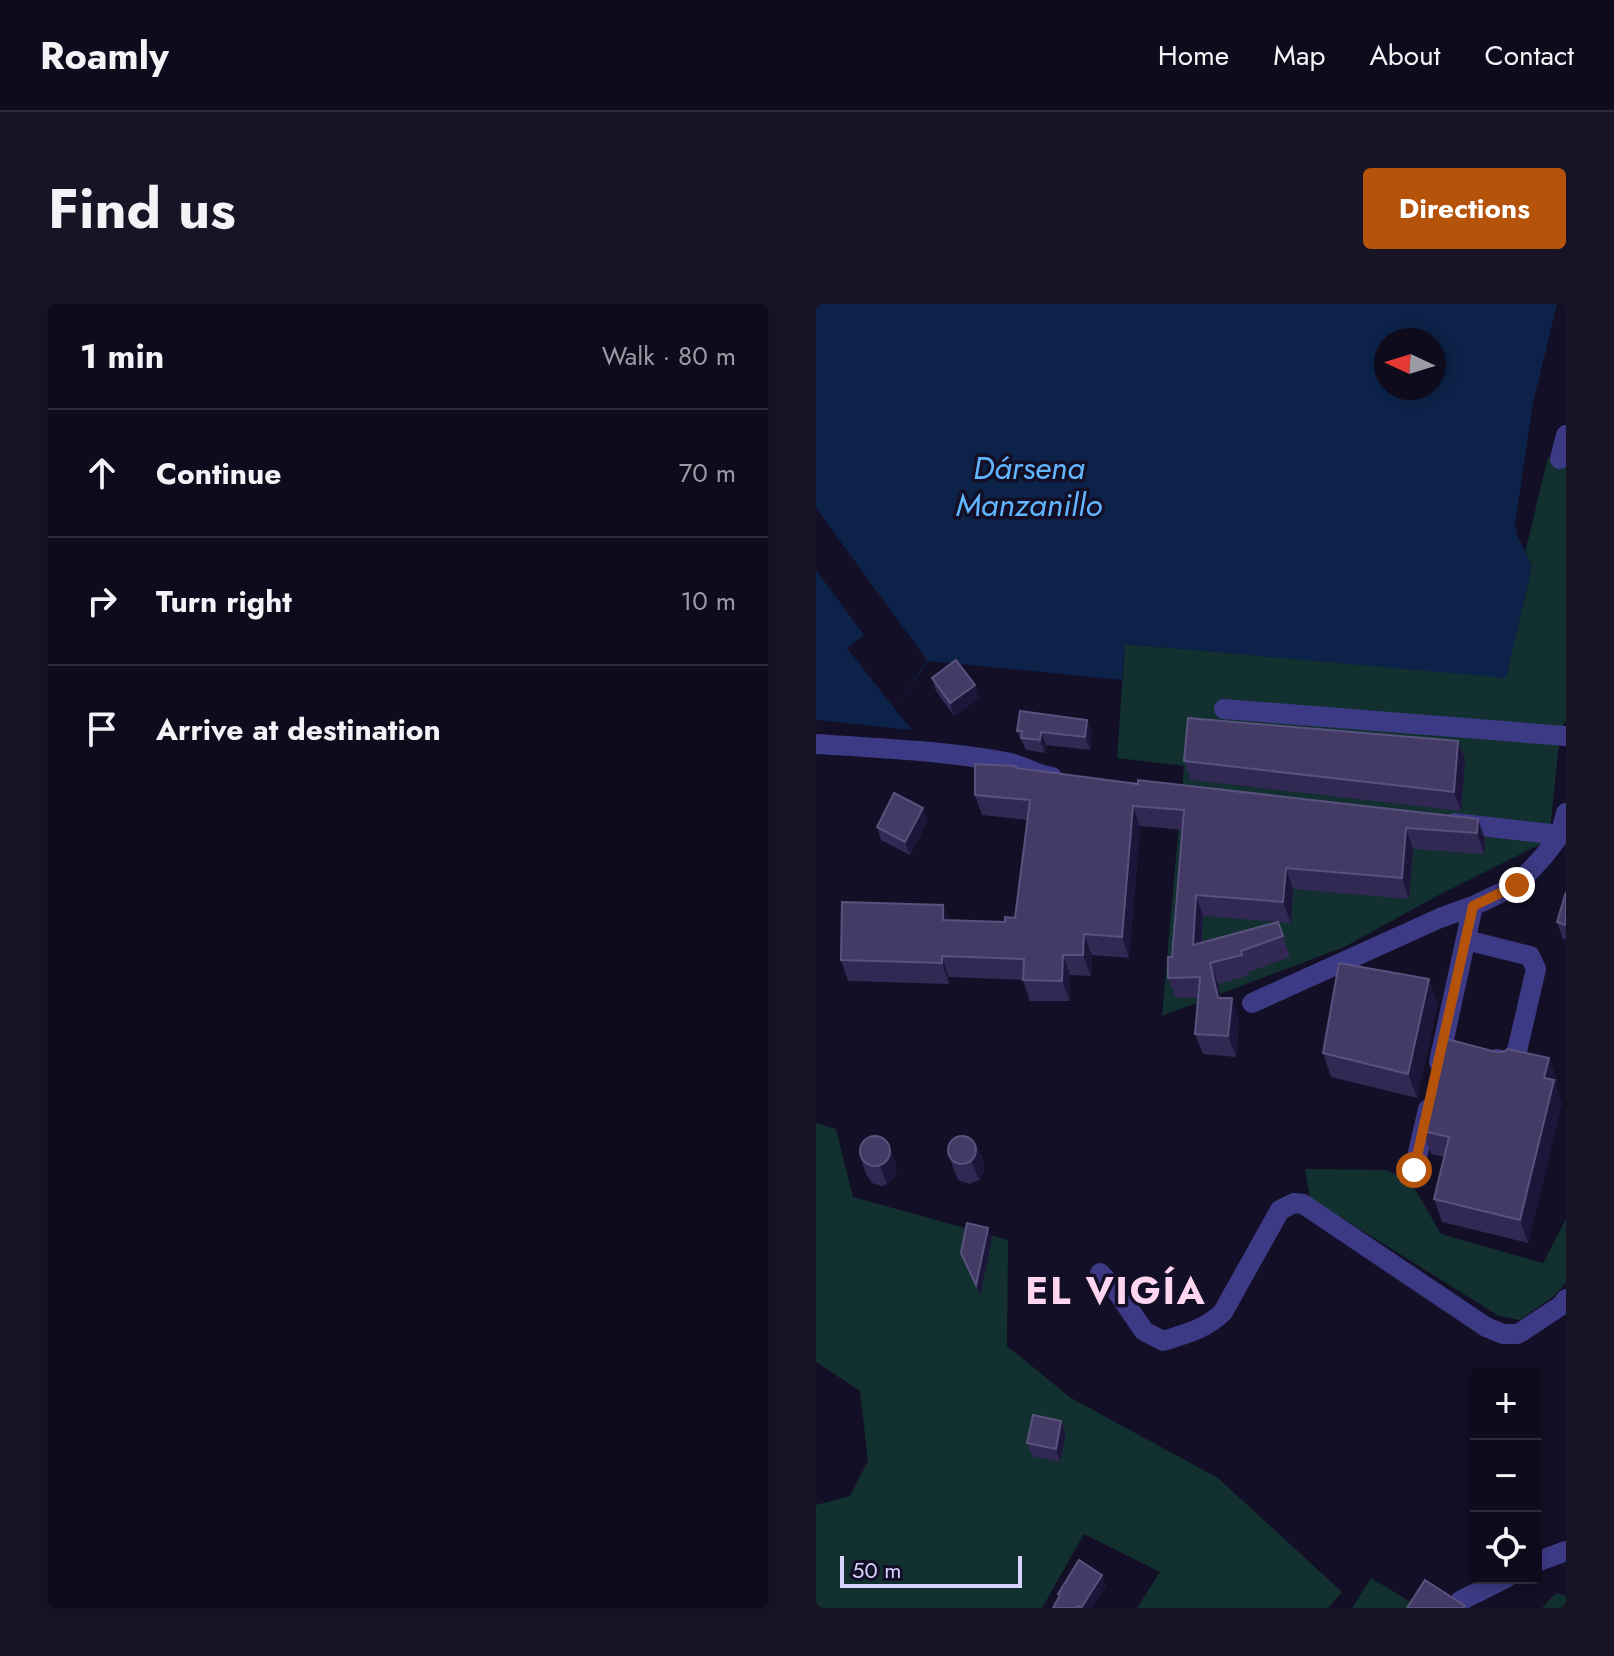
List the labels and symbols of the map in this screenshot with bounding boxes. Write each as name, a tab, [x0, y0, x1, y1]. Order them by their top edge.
north arrow	[1374, 328, 1446, 400]
water label: Dársena Manzanillo	[956, 445, 1102, 528]
route end	[1499, 867, 1535, 903]
route start	[1396, 1152, 1432, 1188]
district label: EL VIGÍA	[1025, 1263, 1207, 1318]
scale bar	[840, 1552, 1022, 1588]

